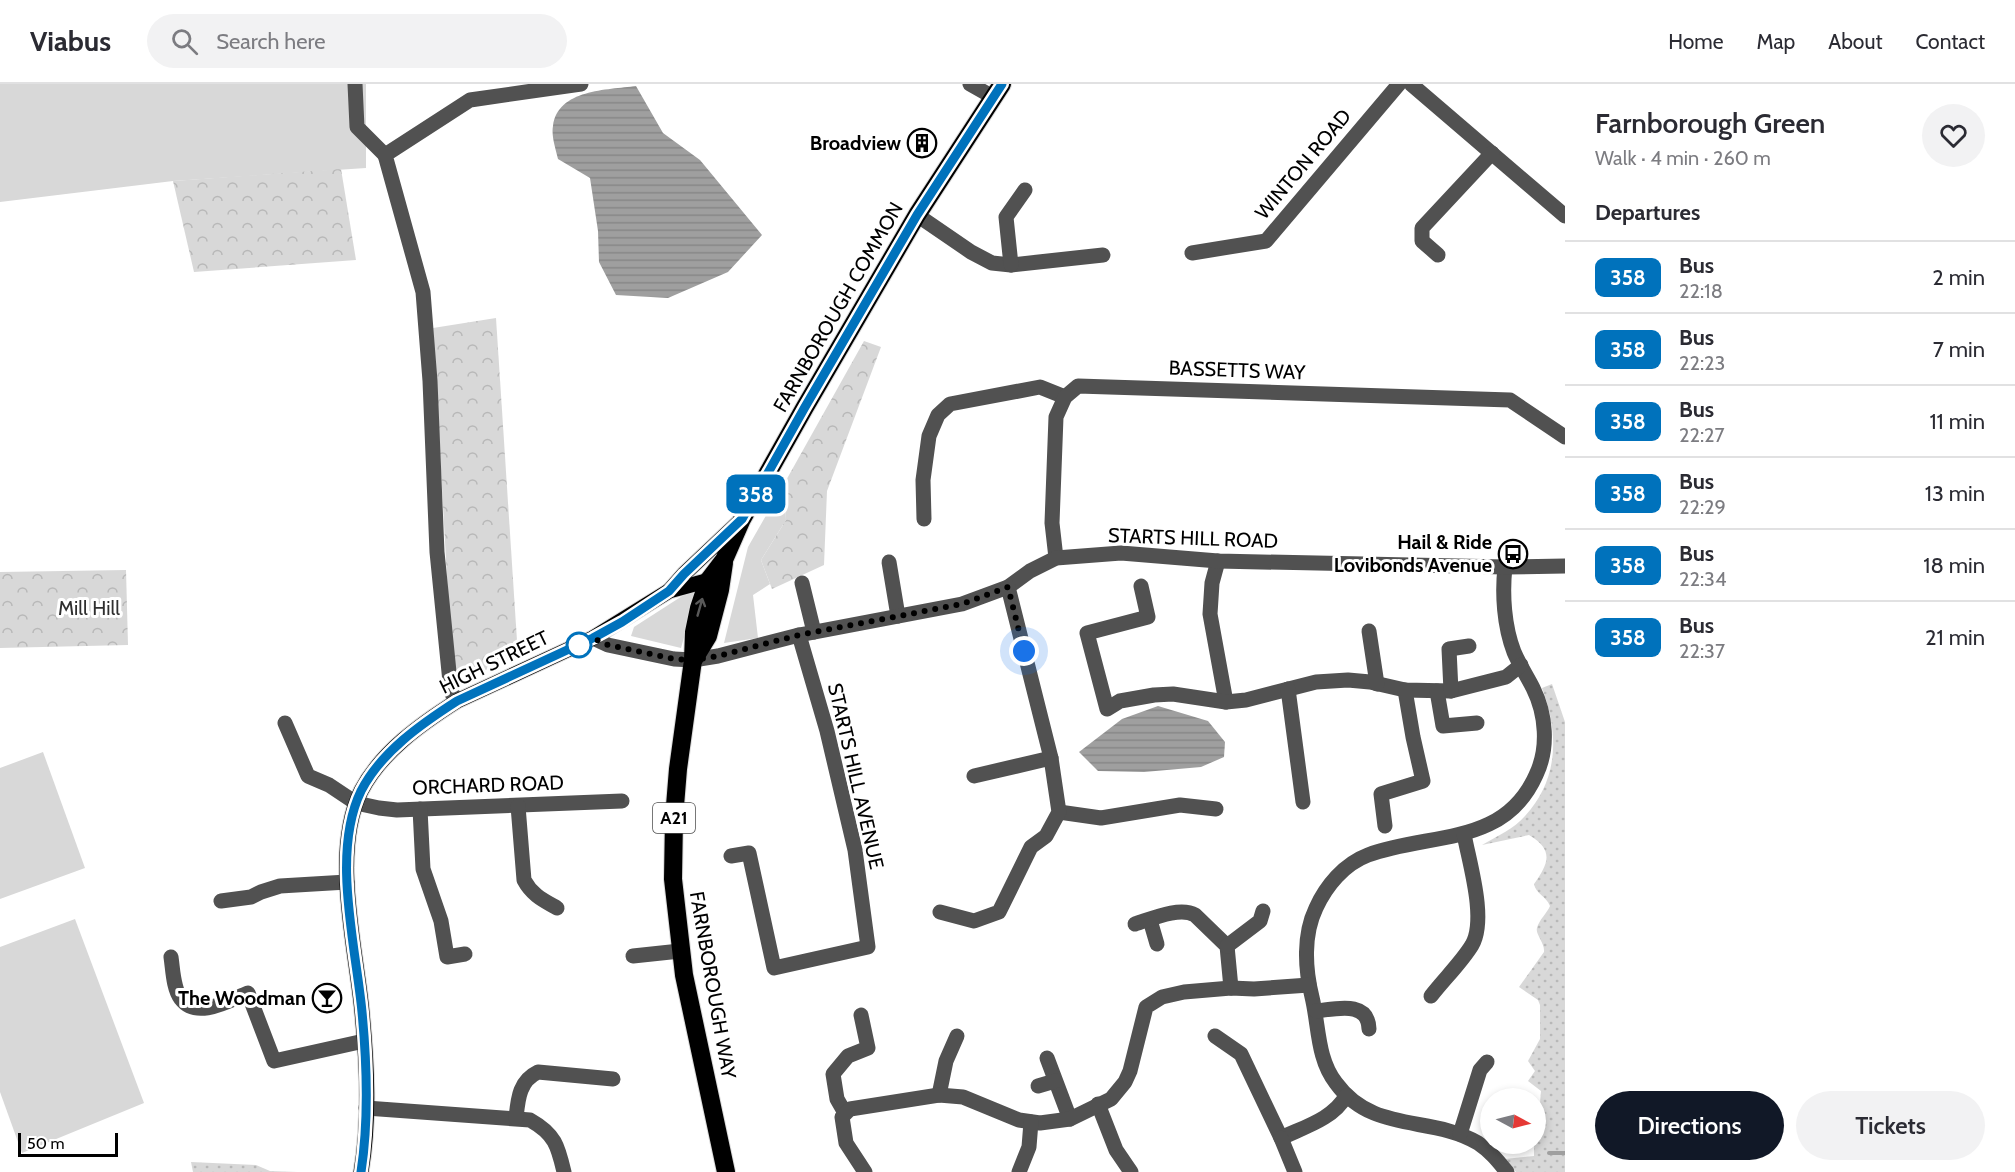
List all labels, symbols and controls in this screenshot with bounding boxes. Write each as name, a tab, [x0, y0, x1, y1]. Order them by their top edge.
search box	[147, 14, 567, 68]
text: Viabus	[30, 24, 111, 58]
icon: search	[168, 25, 201, 58]
text: Search here	[216, 28, 325, 55]
text: Home	[1668, 29, 1724, 54]
text: Map	[1757, 29, 1795, 54]
text: About	[1828, 29, 1882, 54]
text: Contact	[1915, 29, 1985, 54]
street label: WINTON ROAD	[1250, 104, 1356, 224]
button: heart	[1922, 104, 1985, 167]
text: Farnborough Green	[1595, 106, 1825, 140]
building icon: Broadview	[906, 127, 938, 159]
place label: Broadview	[810, 131, 901, 155]
text: Walk · 4 min · 260 m	[1595, 146, 1771, 170]
street label: FARNBOROUGH COMMON	[768, 198, 908, 416]
text: Departures	[1595, 199, 1700, 226]
text: Bus	[1679, 252, 1714, 279]
text: 2 min	[1932, 264, 1985, 291]
text: 358	[1610, 265, 1646, 290]
text: 22:18	[1679, 279, 1723, 303]
text: Bus	[1679, 324, 1714, 351]
text: 7 min	[1933, 336, 1985, 363]
text: 358	[1610, 337, 1646, 362]
text: 22:23	[1679, 351, 1725, 375]
street label: BASSETTS WAY	[1168, 356, 1306, 384]
text: Bus	[1679, 396, 1714, 423]
text: 11 min	[1929, 408, 1985, 435]
text: 358	[1610, 409, 1646, 434]
text: 22:27	[1679, 423, 1725, 447]
text: Bus	[1679, 468, 1714, 495]
line badge: 358	[722, 474, 790, 514]
text: 13 min	[1925, 480, 1985, 507]
text: 358	[1610, 481, 1646, 506]
text: 358	[738, 482, 774, 507]
text: 22:29	[1679, 495, 1726, 519]
street label: STARTS HILL ROAD	[1108, 523, 1278, 553]
place label: Hail & Ride Lovibonds Avenue	[1334, 530, 1492, 577]
bus stop icon: Hail & Ride Lovibonds Avenue	[1497, 538, 1529, 570]
text: Bus	[1679, 540, 1714, 567]
text: 18 min	[1923, 552, 1985, 579]
text: 358	[1610, 553, 1646, 578]
text: 22:34	[1679, 567, 1727, 591]
park label: Mill Hill	[58, 596, 120, 620]
one-way arrow	[695, 598, 706, 617]
text: Bus	[1679, 612, 1714, 639]
text: 21 min	[1925, 624, 1985, 651]
street label: HIGH STREET	[435, 625, 553, 699]
text: 358	[1610, 625, 1646, 650]
unlabelled marker	[566, 632, 592, 658]
your location	[1009, 636, 1039, 666]
text: 22:37	[1679, 639, 1725, 663]
street label: STARTS HILL AVENUE	[823, 681, 889, 871]
street label: ORCHARD ROAD	[412, 770, 564, 800]
road number: A21	[653, 803, 695, 833]
street label: FARNBOROUGH WAY	[685, 889, 741, 1081]
bar icon: The Woodman	[311, 982, 343, 1014]
place label: The Woodman	[178, 986, 306, 1010]
north arrow	[1480, 1088, 1546, 1154]
map controls	[1480, 1088, 1546, 1154]
button: Directions	[1595, 1091, 1784, 1160]
button: Tickets	[1796, 1091, 1985, 1160]
scale bar	[18, 1130, 118, 1158]
text: 50 m	[27, 1134, 64, 1153]

